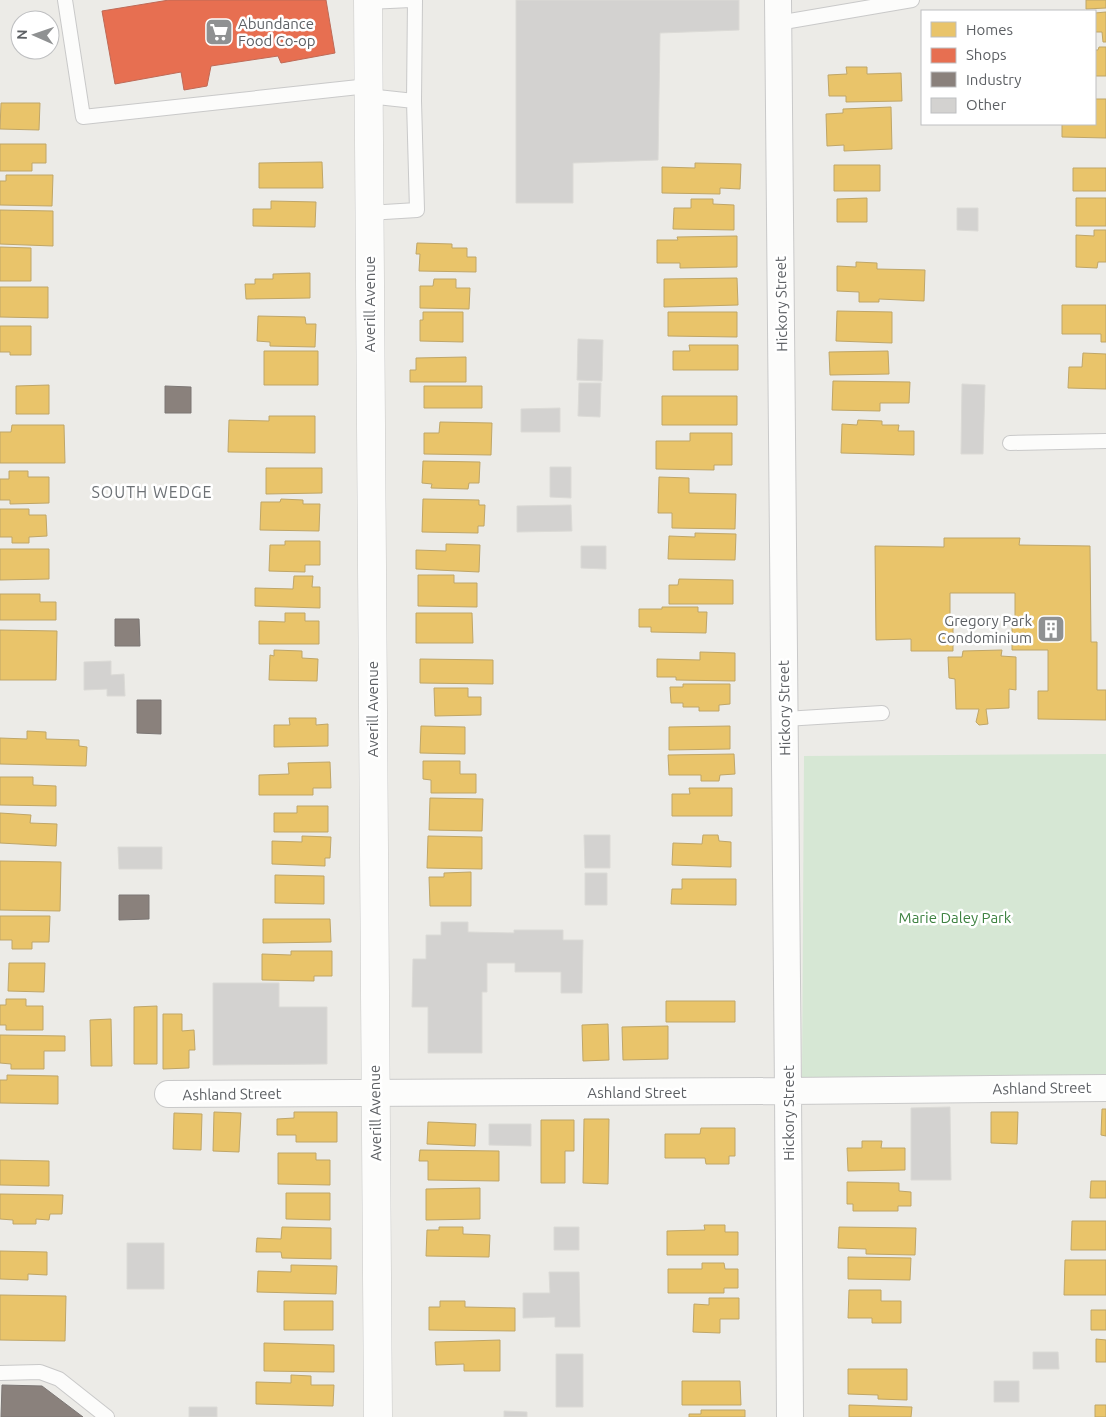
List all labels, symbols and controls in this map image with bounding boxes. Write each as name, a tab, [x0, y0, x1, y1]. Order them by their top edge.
north arrow	[10, 10, 60, 60]
legend	[921, 10, 1096, 125]
place label: Abundance Food Co-op	[238, 15, 316, 49]
supermarket icon: Abundance Food Co-op	[204, 17, 234, 47]
text: Homes	[966, 21, 1013, 38]
text: N	[14, 29, 30, 40]
text: Shops	[966, 46, 1007, 63]
text: Industry	[966, 71, 1021, 88]
text: Other	[966, 96, 1006, 113]
street label: Averill Avenue	[361, 256, 378, 352]
street label: Hickory Street	[772, 256, 790, 352]
district label: SOUTH WEDGE	[91, 483, 213, 501]
place label: Gregory Park Condominium	[938, 612, 1032, 646]
building icon: Gregory Park Condominium	[1036, 614, 1066, 644]
street label: Hickory Street	[775, 660, 793, 756]
street label: Averill Avenue	[364, 661, 381, 757]
park label: Marie Daley Park	[899, 909, 1012, 926]
street label: Averill Avenue	[366, 1065, 384, 1161]
street label: Hickory Street	[780, 1065, 797, 1161]
street label: Ashland Street	[992, 1079, 1092, 1097]
street label: Ashland Street	[587, 1084, 687, 1101]
street label: Ashland Street	[182, 1085, 282, 1103]

